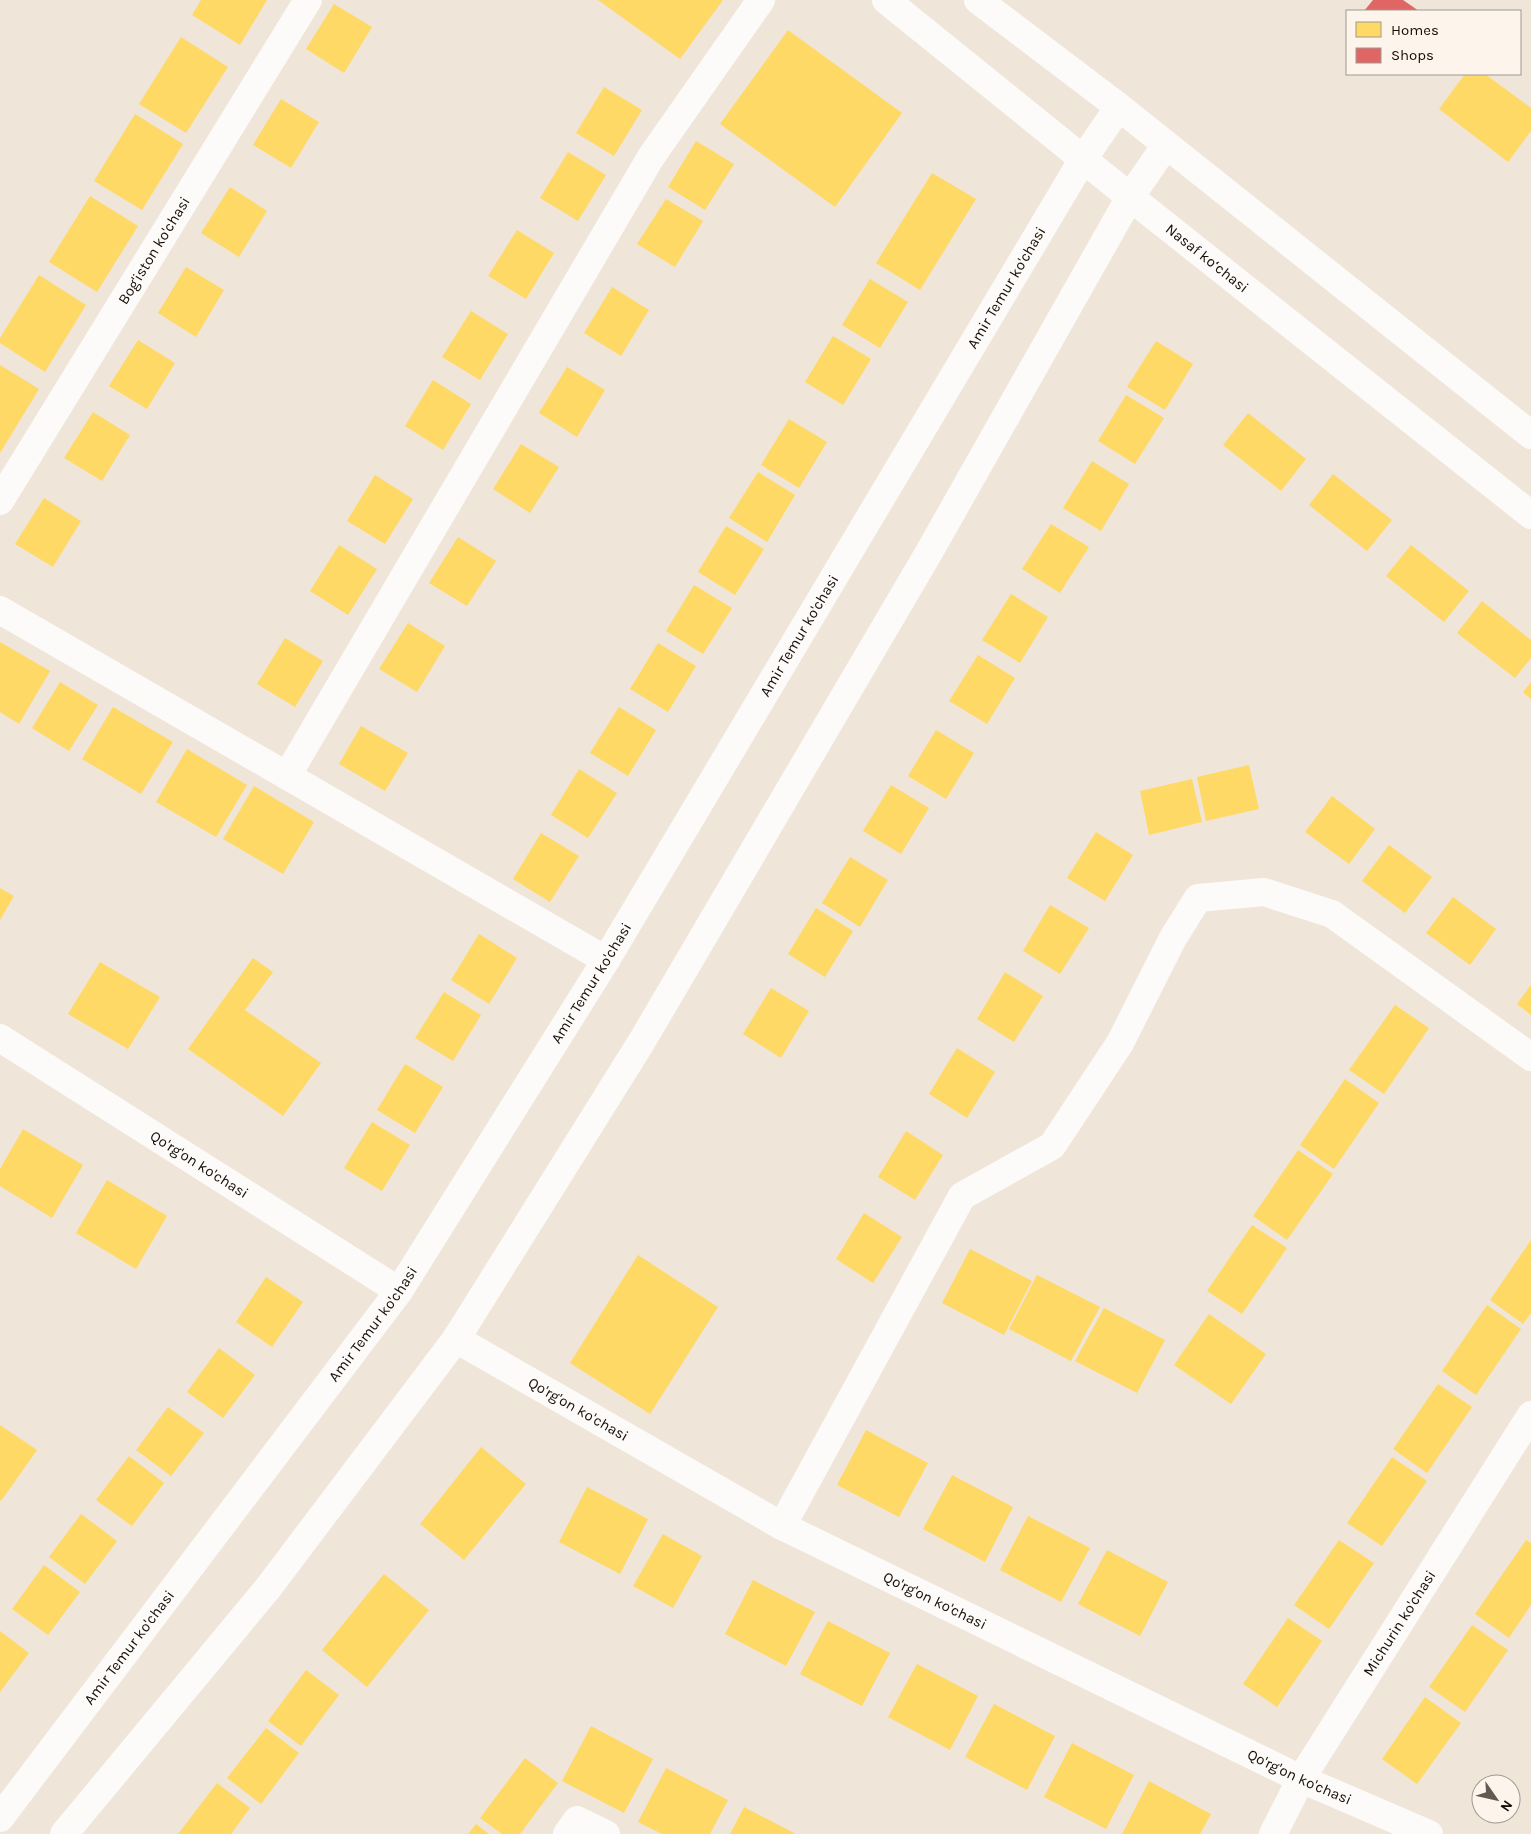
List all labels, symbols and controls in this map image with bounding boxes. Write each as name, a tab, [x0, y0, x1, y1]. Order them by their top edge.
legend	[1346, 10, 1521, 75]
text: Homes	[1391, 21, 1439, 39]
text: Shops	[1391, 46, 1434, 64]
street label: Bog'iston ko'chasi	[114, 193, 194, 308]
street label: Nasaf ko‘chasi	[1162, 220, 1252, 296]
street label: Amir Temur ko'chasi	[963, 223, 1050, 352]
street label: Amir Temur ko'chasi	[756, 571, 842, 700]
street label: Amir Temur ko'chasi	[547, 919, 635, 1047]
street label: Qo'rg'on ko'chasi	[147, 1127, 252, 1202]
street label: Amir Temur ko'chasi	[325, 1263, 421, 1385]
street label: Qo'rg'on ko'chasi	[525, 1373, 632, 1445]
street label: Michurin ko'chasi	[1359, 1567, 1440, 1680]
street label: Qo'rg'on ko'chasi	[880, 1568, 990, 1633]
street label: Amir Temur ko'chasi	[80, 1587, 178, 1708]
street label: Qo'rg'on ko'chasi	[1244, 1745, 1354, 1809]
north arrow	[1471, 1774, 1521, 1824]
text: N	[1497, 1797, 1516, 1815]

